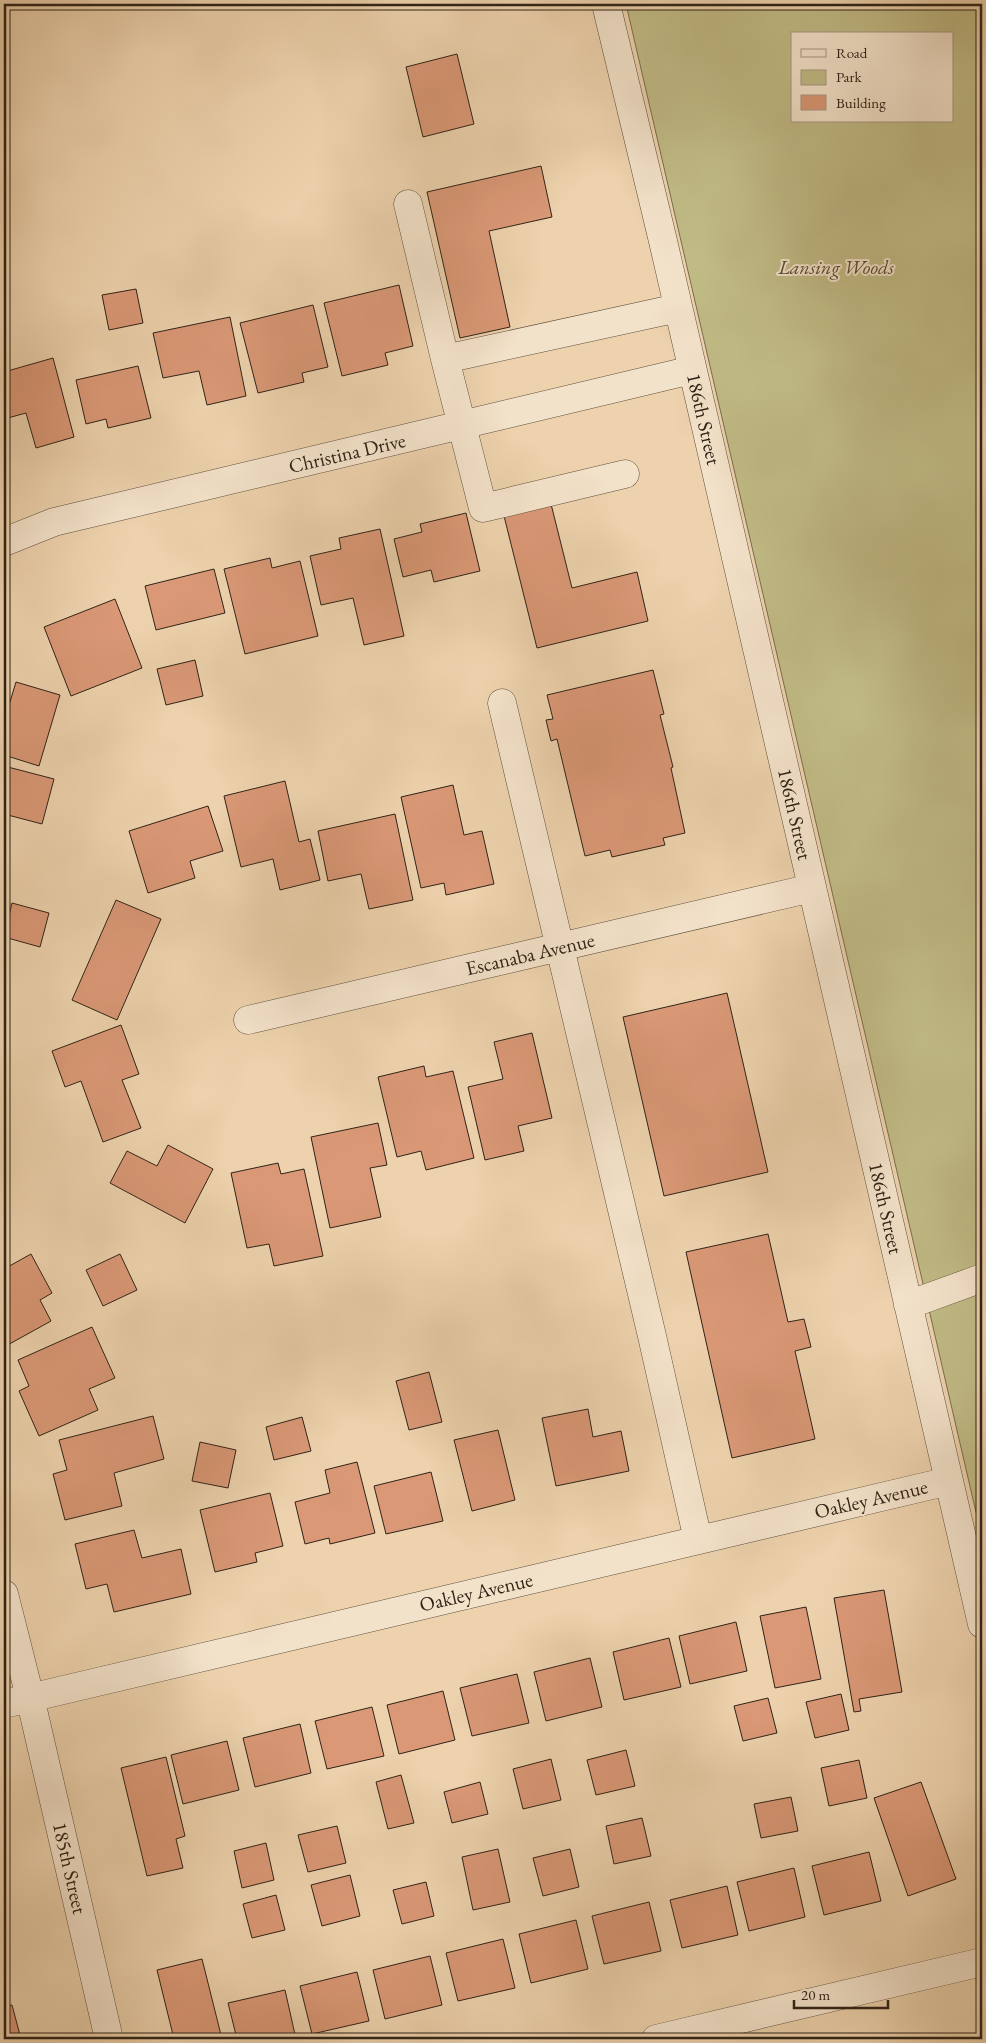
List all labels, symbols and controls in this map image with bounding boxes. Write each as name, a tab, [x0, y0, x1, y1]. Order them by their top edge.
legend	[791, 32, 954, 122]
text: Road	[836, 43, 868, 62]
text: Park	[836, 67, 863, 86]
text: Building	[836, 93, 886, 112]
park label: Lansing Woods	[777, 254, 894, 280]
street label: 186th Street	[681, 371, 727, 468]
street label: Christina Drive	[286, 427, 408, 479]
street label: 186th Street	[772, 766, 818, 863]
street label: Escanaba Avenue	[463, 927, 597, 981]
street label: 186th Street	[863, 1160, 909, 1257]
street label: Oakley Avenue	[812, 1473, 930, 1525]
street label: Oakley Avenue	[417, 1566, 535, 1618]
street label: 185th Street	[47, 1820, 93, 1917]
scale bar	[794, 1978, 887, 2010]
text: 20 m	[801, 1985, 830, 2004]

